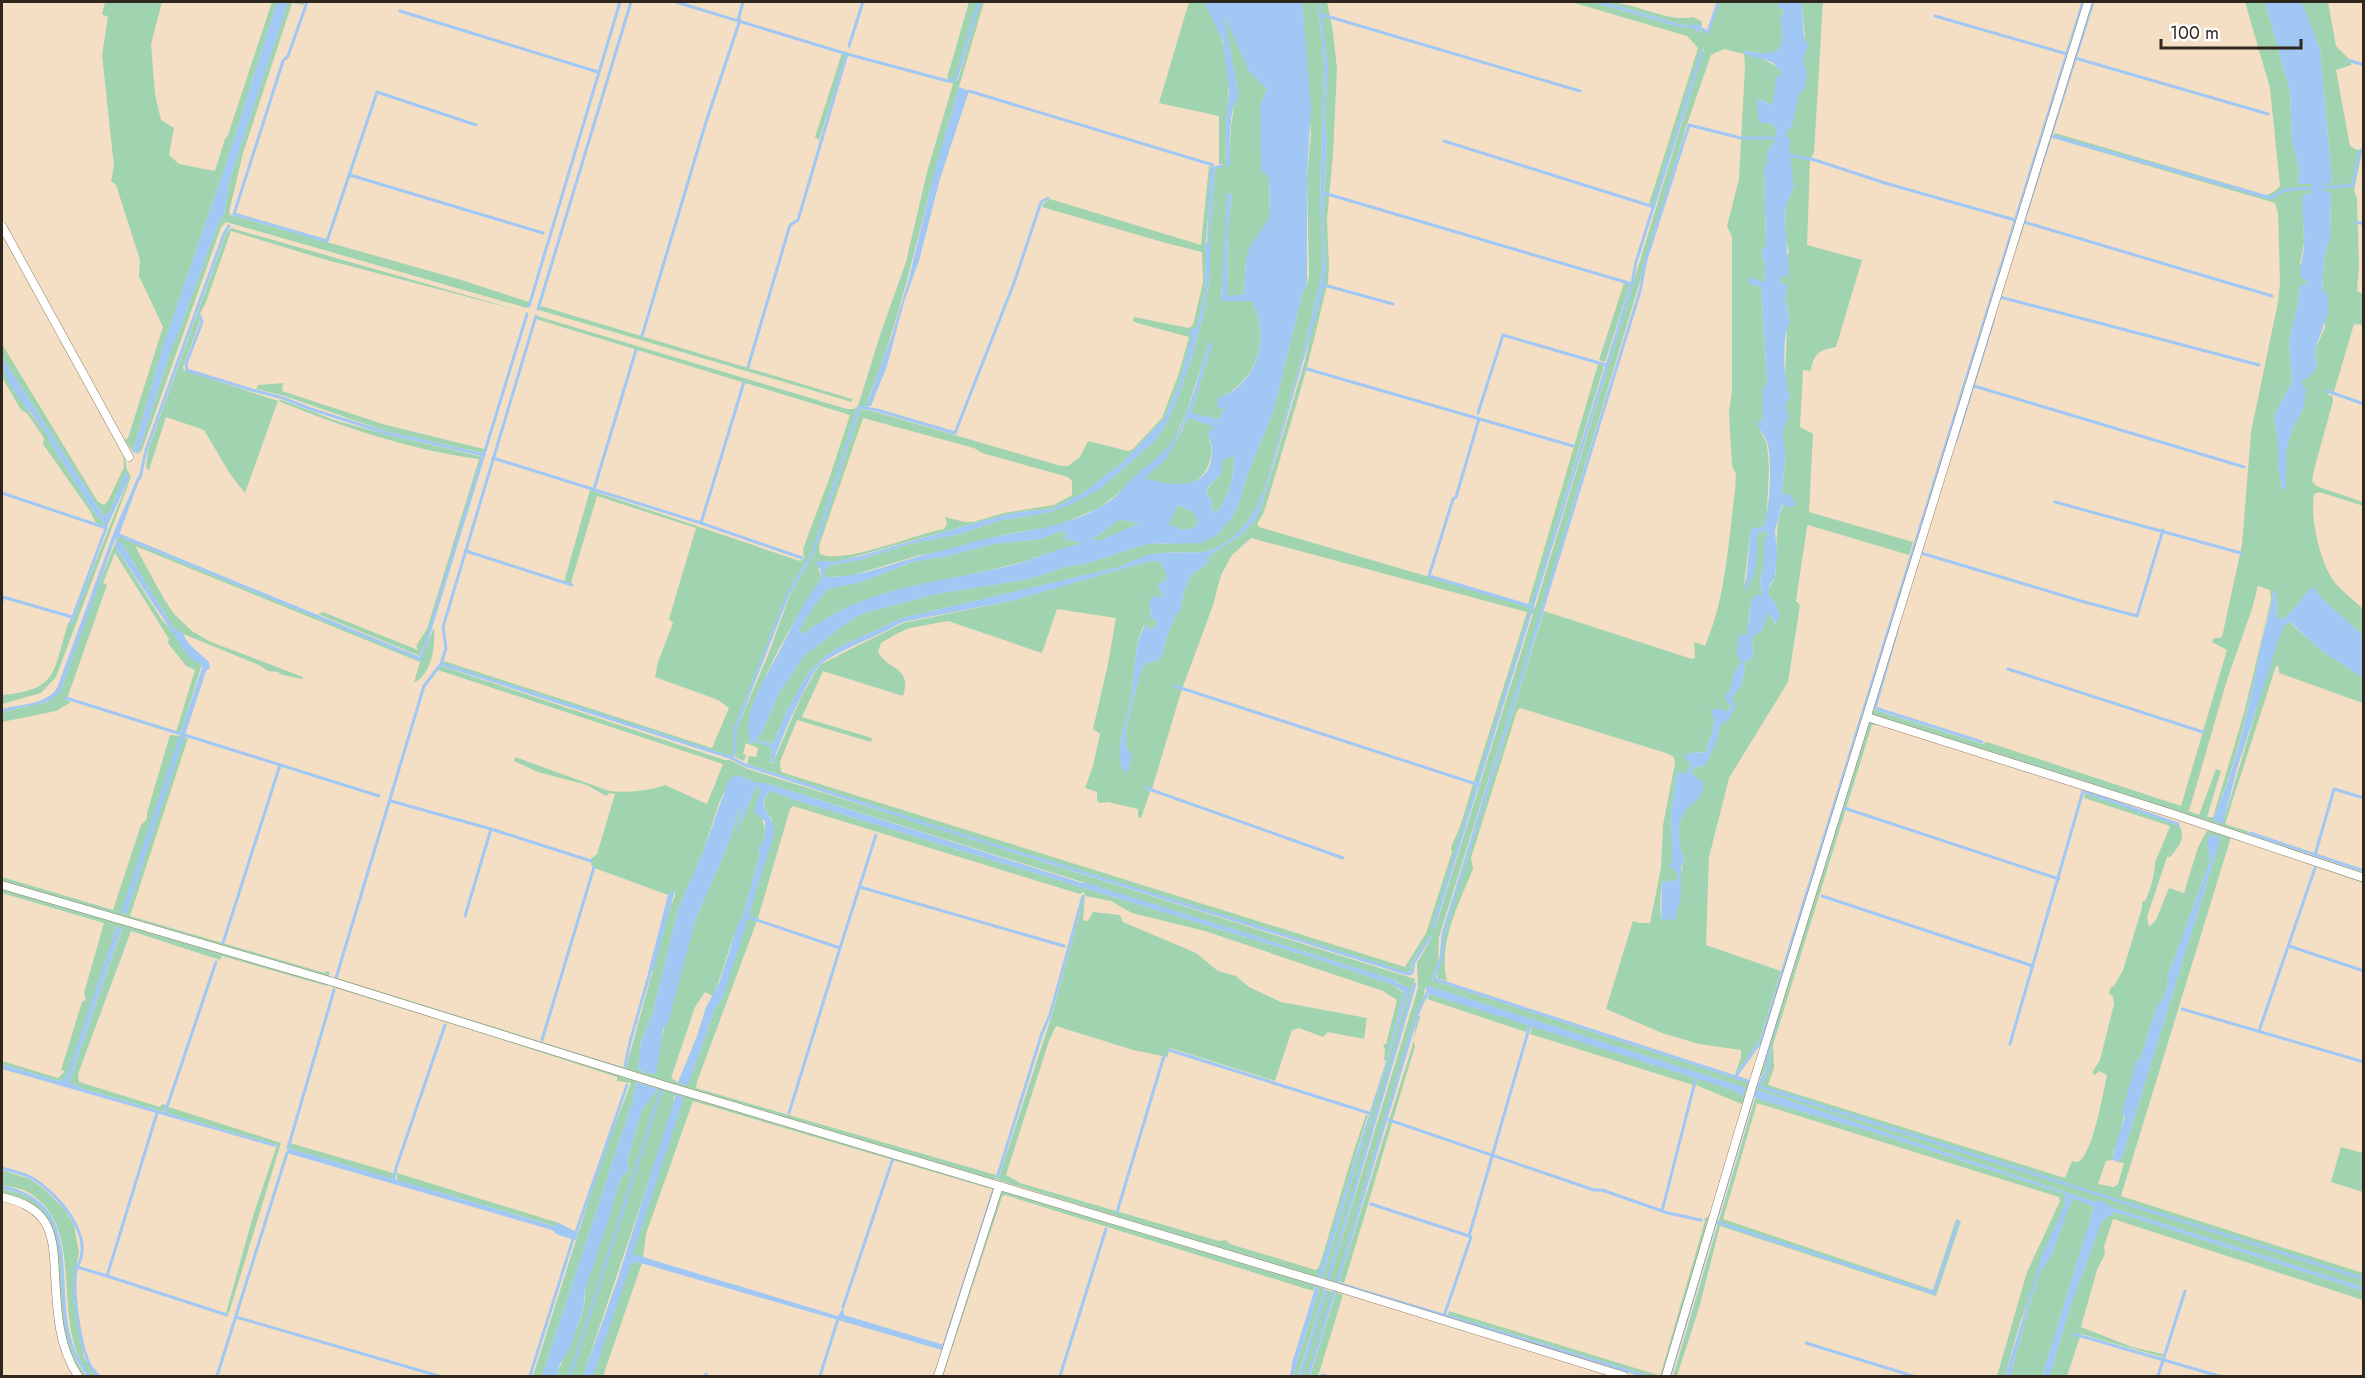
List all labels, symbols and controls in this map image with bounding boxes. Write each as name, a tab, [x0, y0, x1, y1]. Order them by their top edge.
scale bar	[2161, 12, 2300, 50]
text: 100 m	[2170, 20, 2219, 46]

